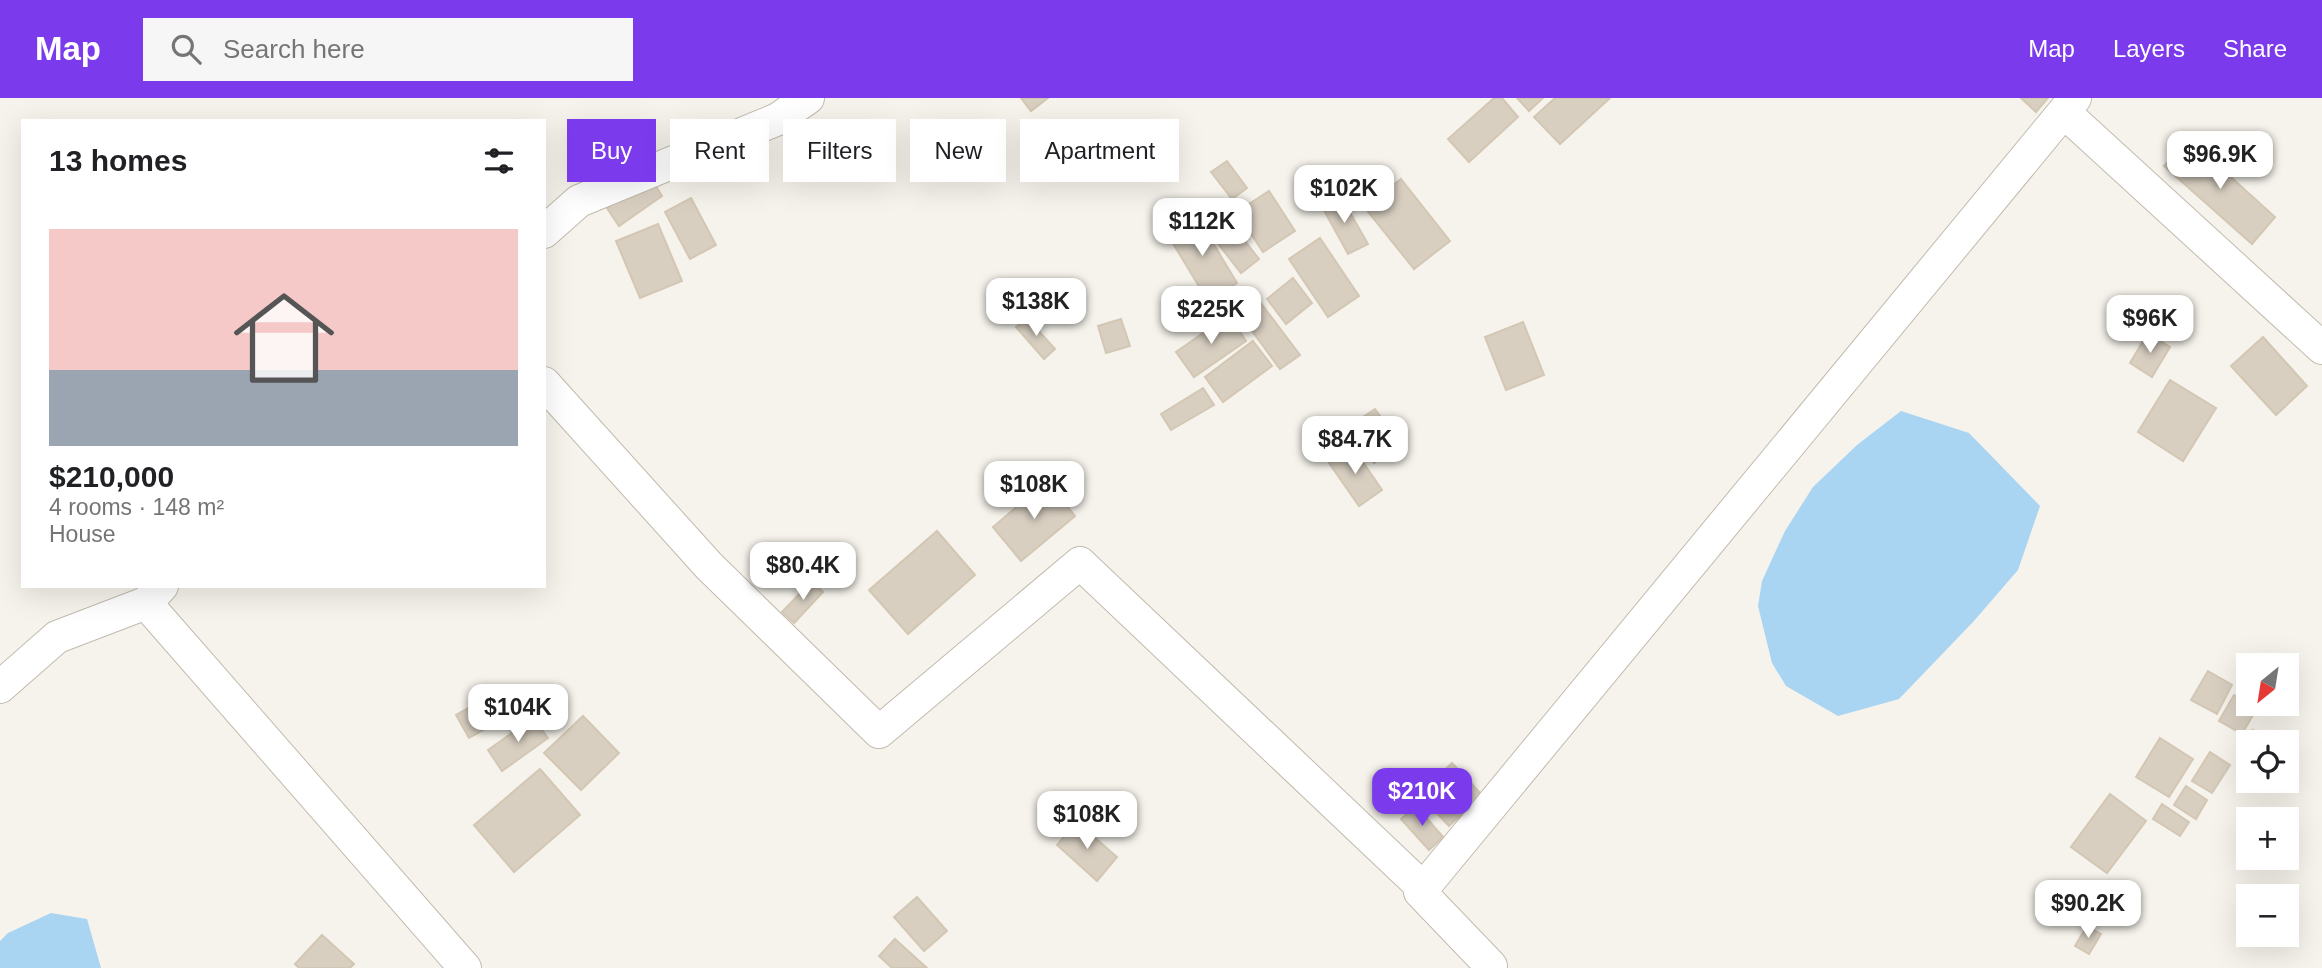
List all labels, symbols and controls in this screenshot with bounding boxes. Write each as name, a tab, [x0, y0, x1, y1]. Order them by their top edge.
search box	[143, 18, 633, 81]
text: Map	[35, 30, 101, 67]
icon: search	[167, 30, 205, 68]
text: Search here	[223, 34, 365, 64]
text: Map	[2028, 35, 2075, 62]
text: Layers	[2113, 35, 2185, 62]
text: Share	[2223, 35, 2287, 62]
chip: Buy	[567, 119, 656, 182]
chip: Rent	[670, 119, 769, 182]
chip: Filters	[783, 119, 896, 182]
chip: New	[910, 119, 1006, 182]
chip: Apartment	[1020, 119, 1179, 182]
pin: $96.9K	[2163, 132, 2277, 191]
text: $96.9K	[2183, 141, 2257, 167]
icon: filters	[480, 142, 518, 180]
text: 13 homes	[49, 144, 187, 177]
pin: $102K	[1295, 166, 1393, 225]
text: $102K	[1310, 175, 1378, 201]
pin: $112K	[1153, 198, 1251, 258]
text: $112K	[1169, 208, 1235, 234]
icon: home	[221, 275, 347, 401]
pin: $138K	[987, 278, 1085, 338]
pin: $225K	[1162, 286, 1260, 346]
text: $138K	[1002, 288, 1070, 314]
text: $225K	[1177, 296, 1245, 322]
pin: $96K	[2109, 296, 2191, 355]
text: $96K	[2123, 305, 2177, 331]
pin: $84.7K	[1298, 416, 1412, 476]
text: $84.7K	[1318, 426, 1392, 452]
text: $210,000	[49, 460, 174, 493]
pin: $108K	[985, 462, 1083, 521]
text: $108K	[1000, 471, 1068, 497]
text: 4 rooms · 148 m²	[49, 494, 224, 520]
text: House	[49, 521, 115, 547]
pin: $80.4K	[746, 542, 860, 602]
text: $80.4K	[766, 552, 840, 578]
north arrow	[2236, 653, 2300, 716]
map controls	[2236, 653, 2299, 947]
pin: $104K	[469, 684, 567, 744]
text: $104K	[484, 694, 552, 720]
button: locate	[2236, 730, 2299, 793]
pin: $210K	[1373, 768, 1471, 828]
text: $210K	[1388, 778, 1456, 804]
pin: $108K	[1038, 792, 1136, 851]
text: $108K	[1053, 801, 1121, 827]
button: +	[2236, 807, 2299, 870]
pin: $90.2K	[2031, 880, 2145, 940]
button: −	[2236, 884, 2299, 947]
text: $90.2K	[2051, 890, 2125, 916]

